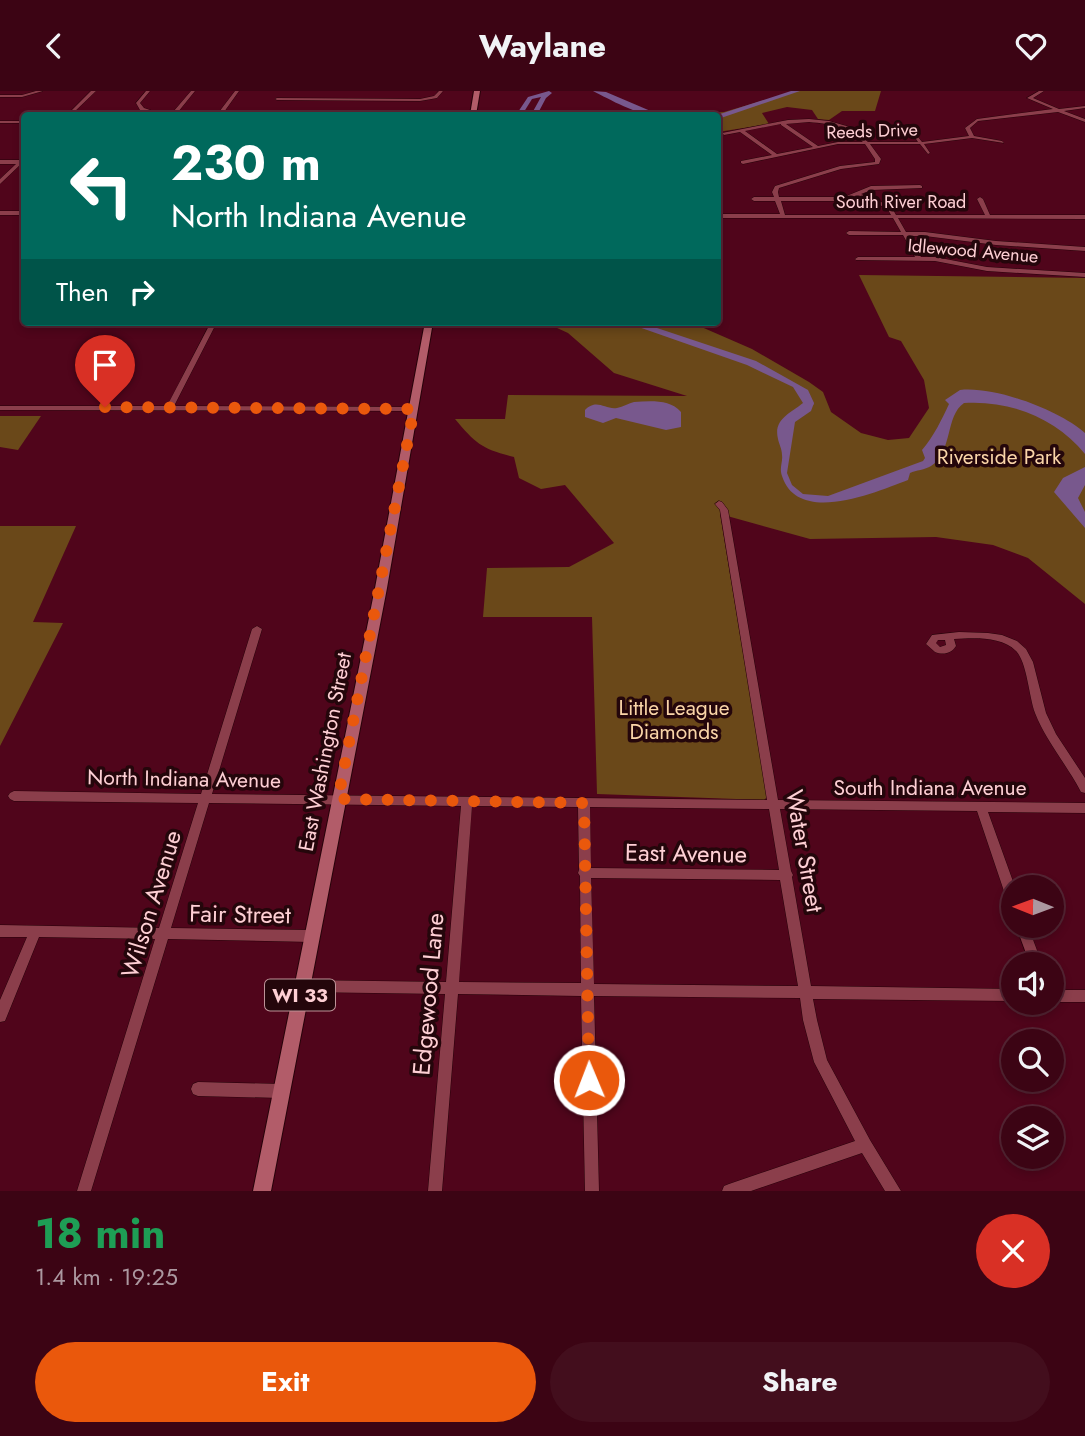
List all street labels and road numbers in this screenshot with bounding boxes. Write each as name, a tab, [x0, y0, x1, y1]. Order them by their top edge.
street label: Reeds Drive	[826, 116, 918, 146]
street label: South River Road	[836, 189, 966, 215]
street label: Idlewood Avenue	[907, 232, 1039, 270]
street label: East Washington Street	[291, 650, 359, 854]
street label: North Indiana Avenue	[87, 762, 281, 796]
street label: South Indiana Avenue	[834, 773, 1027, 803]
street label: Water Street	[777, 787, 833, 915]
street label: Wilson Avenue	[112, 826, 190, 982]
street label: East Avenue	[625, 834, 747, 872]
street label: Fair Street	[189, 896, 291, 932]
street label: Edgewood Lane	[403, 911, 453, 1077]
road number: WI 33	[265, 979, 335, 1011]

